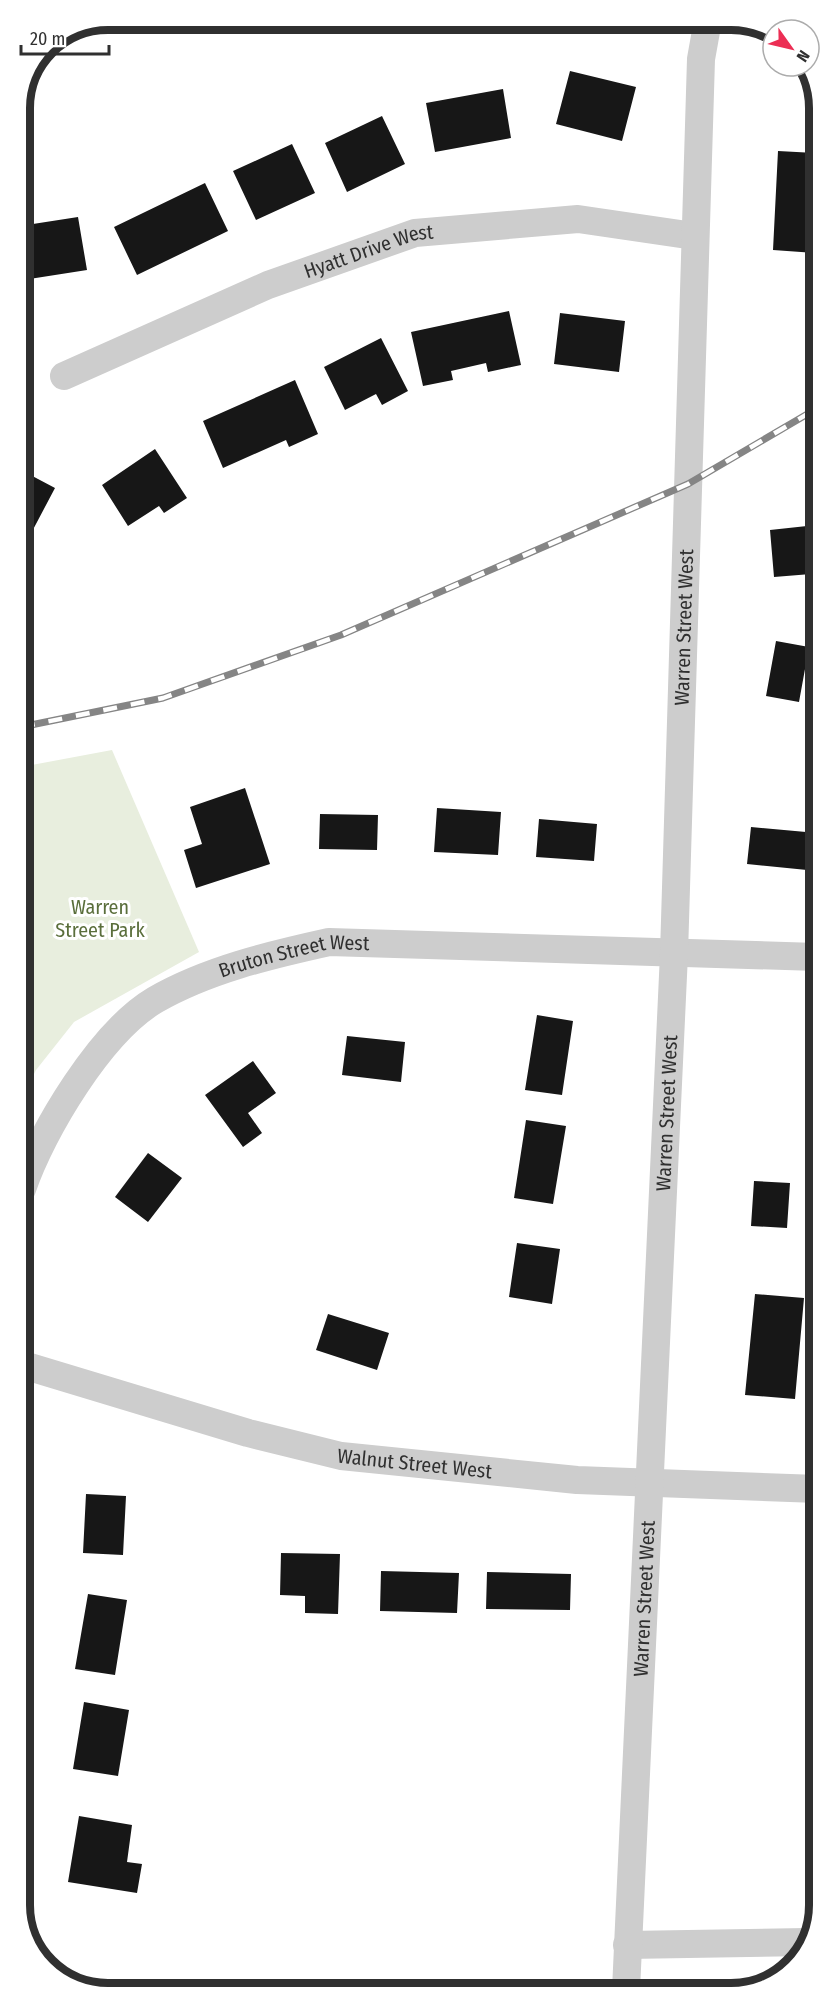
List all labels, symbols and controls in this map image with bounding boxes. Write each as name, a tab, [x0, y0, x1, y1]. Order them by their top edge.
scale bar	[21, 18, 110, 56]
north arrow	[761, 18, 821, 78]
text: 20 m	[30, 28, 65, 50]
text: N	[792, 47, 814, 65]
street label: Hyatt Drive West	[301, 219, 435, 283]
street label: Warren Street West	[670, 548, 698, 706]
park label: Warren Street Park	[55, 895, 145, 942]
street label: Bruton Street West	[215, 930, 370, 983]
street label: Warren Street West	[651, 1034, 682, 1192]
street label: Walnut Street West	[336, 1444, 494, 1483]
street label: Warren Street West	[629, 1519, 660, 1677]

